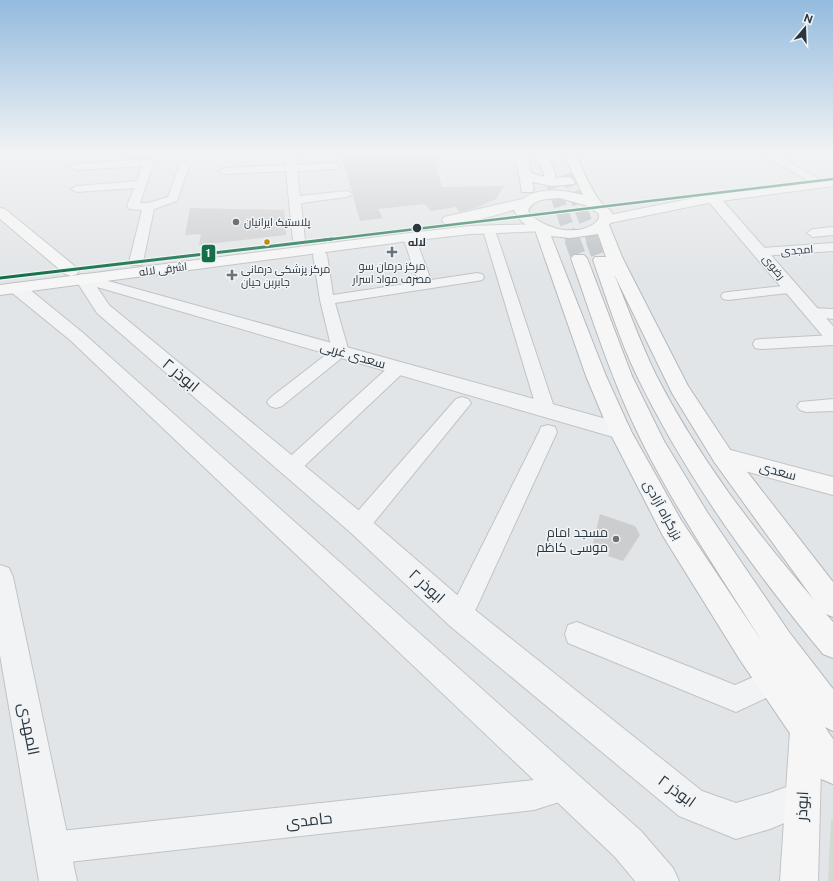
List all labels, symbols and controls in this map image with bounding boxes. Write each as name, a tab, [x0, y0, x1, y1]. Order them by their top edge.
north arrow	[785, 8, 825, 48]
text: N	[802, 11, 814, 26]
place label: پلاستیک ایرانیان	[244, 216, 311, 229]
marker: پلاستیک ایرانیان	[231, 217, 241, 227]
marker: لاله	[411, 222, 423, 234]
place label: لاله	[408, 236, 426, 248]
unlabelled marker	[262, 237, 272, 247]
street label: امجدی	[780, 243, 814, 258]
line badge: 1	[201, 244, 216, 263]
marker: مرکز درمان سو مصرف مواد اسرار	[386, 246, 398, 258]
text: 1	[206, 247, 210, 259]
street label: رضوی	[760, 252, 788, 282]
street label: اشرفی لاله	[138, 260, 188, 279]
place label: مرکز درمان سو مصرف مواد اسرار	[352, 260, 431, 286]
place label: مرکز پزشکی درمانی جابربن حیان	[241, 263, 330, 289]
marker: مرکز پزشکی درمانی جابربن حیان	[226, 269, 238, 281]
street label: سعدی غربی	[319, 339, 387, 371]
street label: ابوذر ۲	[159, 354, 203, 396]
street label: سعدی	[758, 459, 798, 483]
street label: بزرگراه آزادی	[640, 477, 686, 543]
place label: مسجد امام موسی کاظم	[537, 525, 608, 557]
marker: مسجد امام موسی کاظم	[611, 534, 621, 544]
street label: ابوذر ۲	[405, 565, 449, 607]
street label: المهدی	[14, 701, 43, 757]
street label: ابوذر ۲	[654, 771, 700, 811]
street label: ابوذر	[792, 791, 812, 822]
street label: حامدی	[285, 808, 333, 833]

